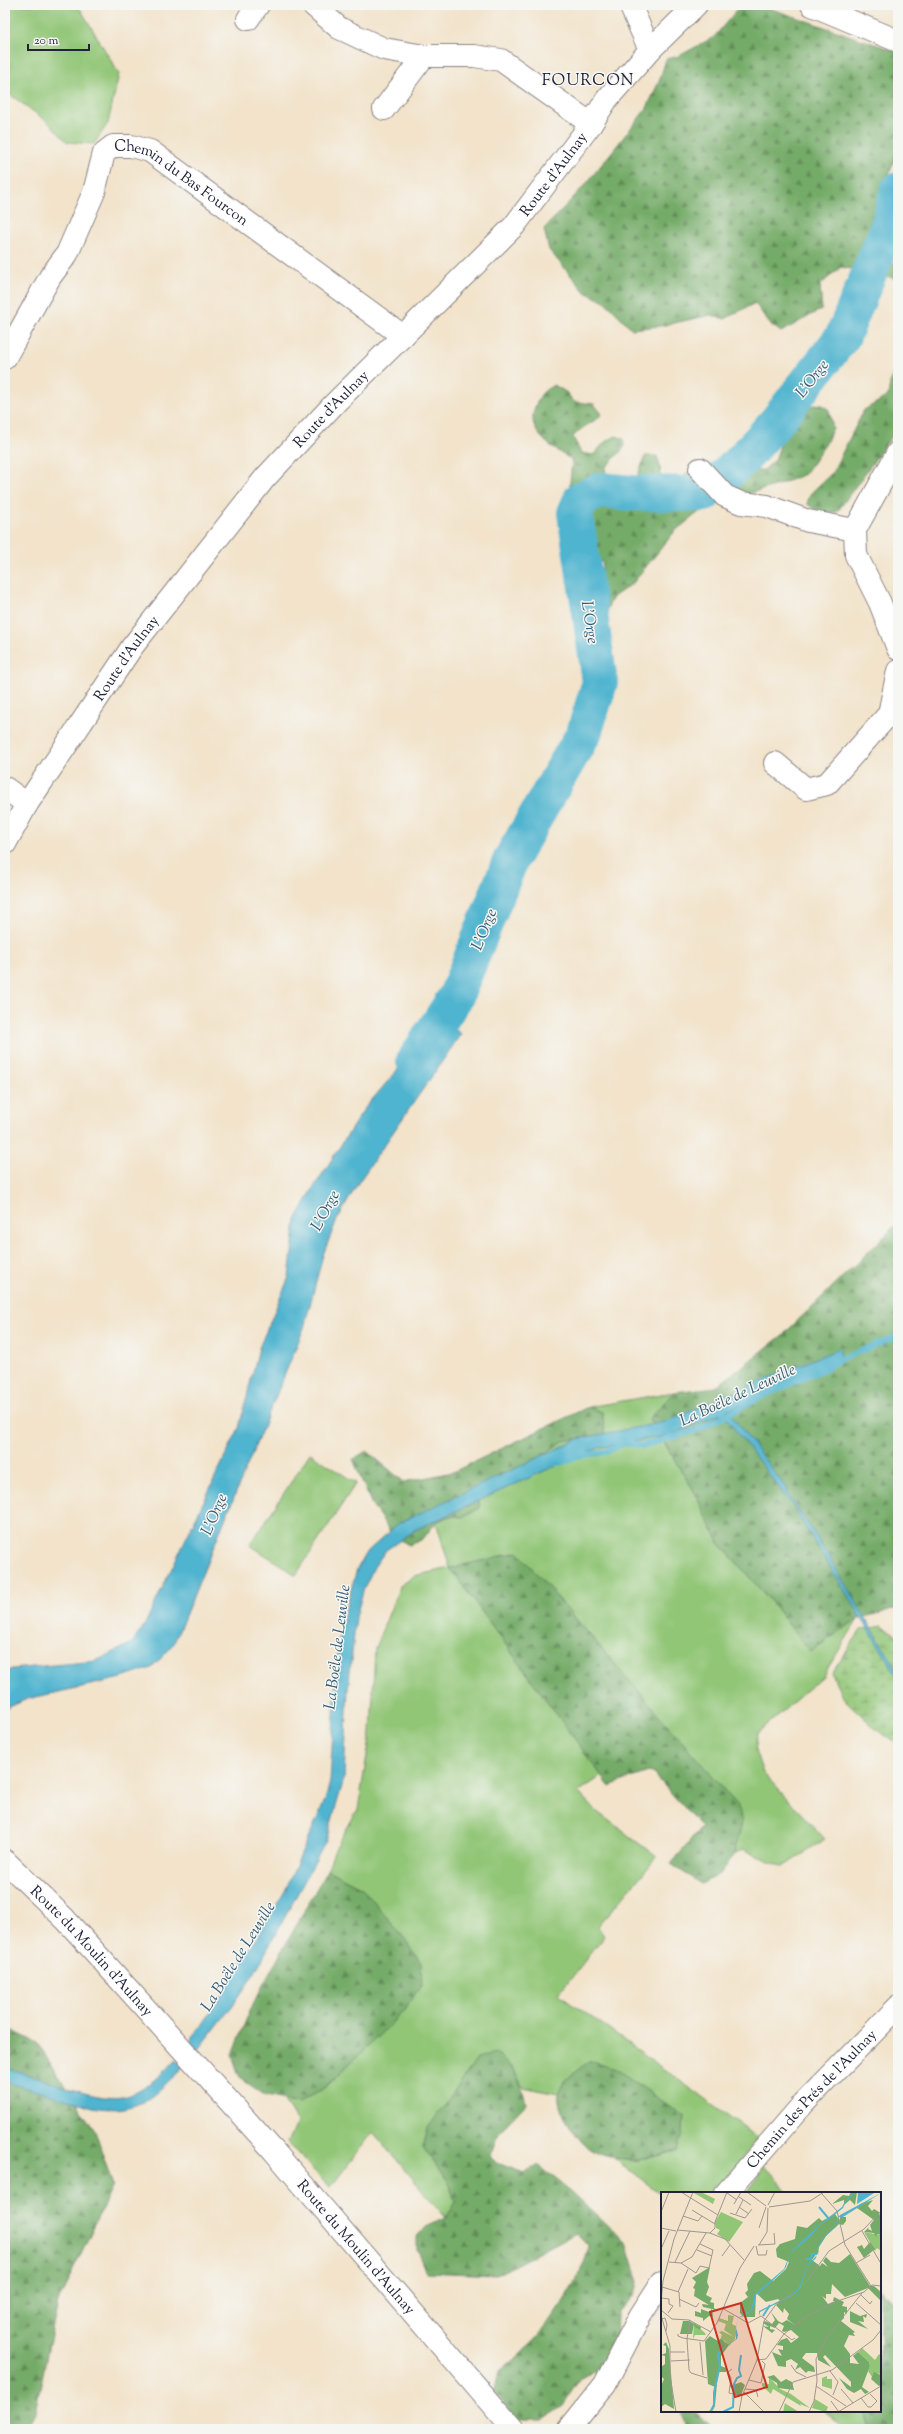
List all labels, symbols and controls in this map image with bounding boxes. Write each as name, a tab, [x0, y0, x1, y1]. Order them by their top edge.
scale bar	[28, 26, 89, 52]
text: 20 m	[34, 32, 59, 50]
district label: FOURCON	[542, 70, 634, 93]
street label: Route d'Aulnay	[516, 128, 593, 221]
street label: Chemin du Bas Fourcon	[114, 137, 252, 232]
water label: L'Orge	[791, 355, 835, 404]
street label: Route d'Aulnay	[289, 366, 375, 453]
water label: L'Orge	[574, 599, 603, 646]
street label: Route d'Aulnay	[90, 611, 165, 706]
water label: L'Orge	[467, 906, 504, 954]
water label: L'Orge	[306, 1187, 347, 1236]
water label: La Boële de Leuville	[676, 1359, 800, 1433]
water label: L'Orge	[196, 1491, 234, 1539]
water label: La Boële de Leuville	[319, 1583, 358, 1711]
street label: Route du Moulin d'Aulnay	[25, 1882, 157, 2022]
water label: La Boële de Leuville	[196, 1898, 282, 2017]
street label: Chemin des Prés de l'Aulnay	[742, 2025, 883, 2174]
street label: Route du Moulin d'Aulnay	[291, 2176, 419, 2320]
inset map	[661, 2192, 881, 2412]

